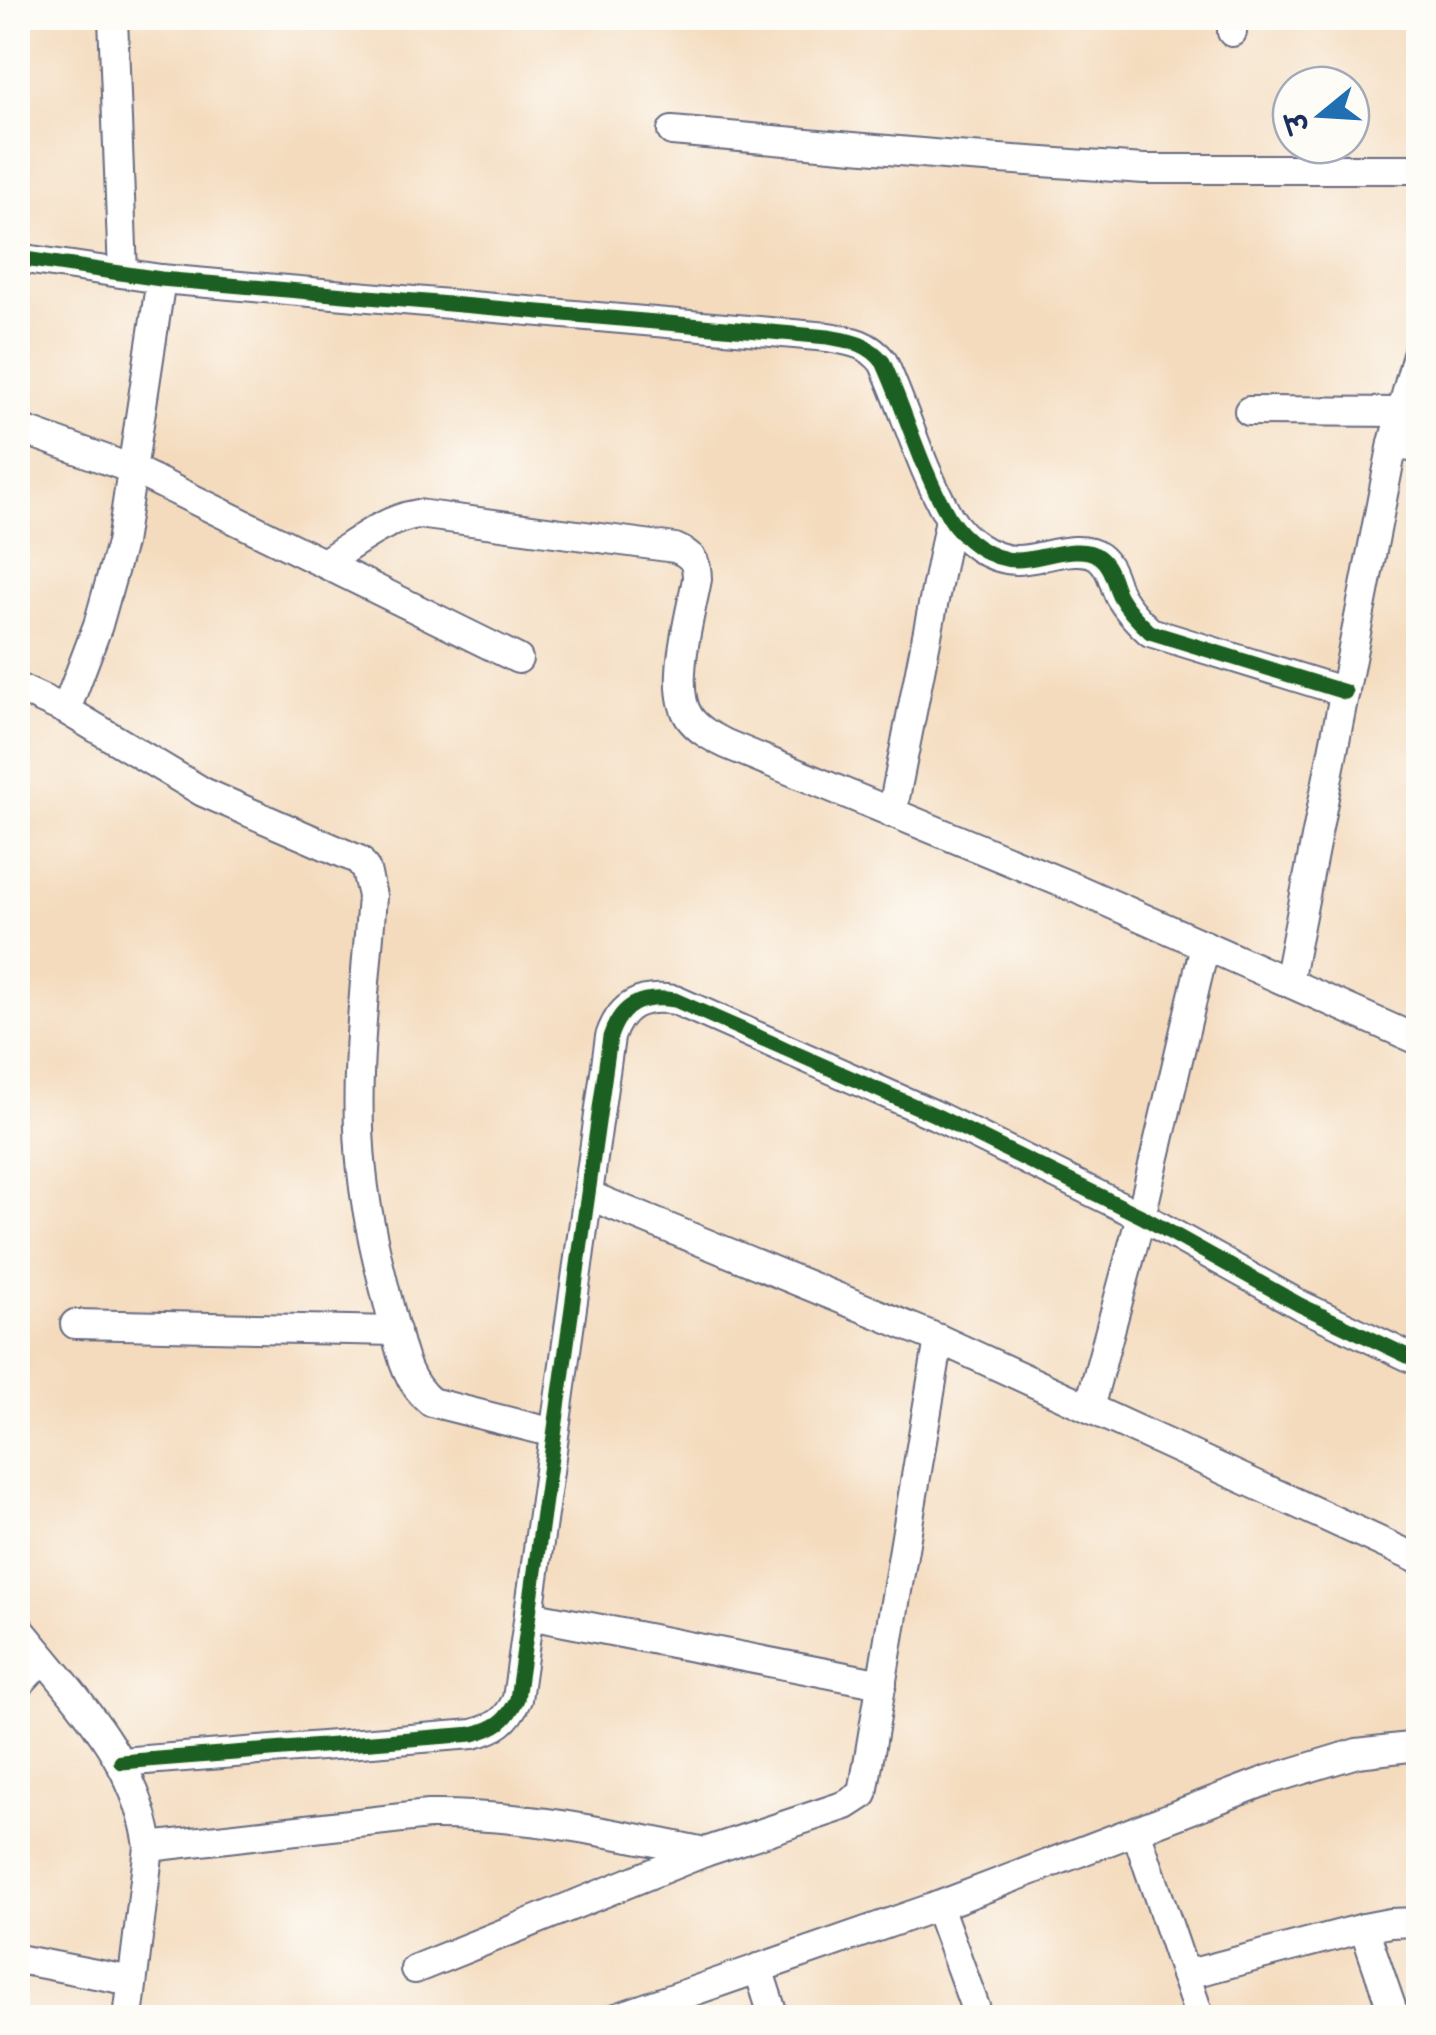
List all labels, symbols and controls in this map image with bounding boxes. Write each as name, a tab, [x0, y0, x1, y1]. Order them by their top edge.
north arrow	[1271, 65, 1371, 165]
text: उ	[1282, 105, 1321, 138]

